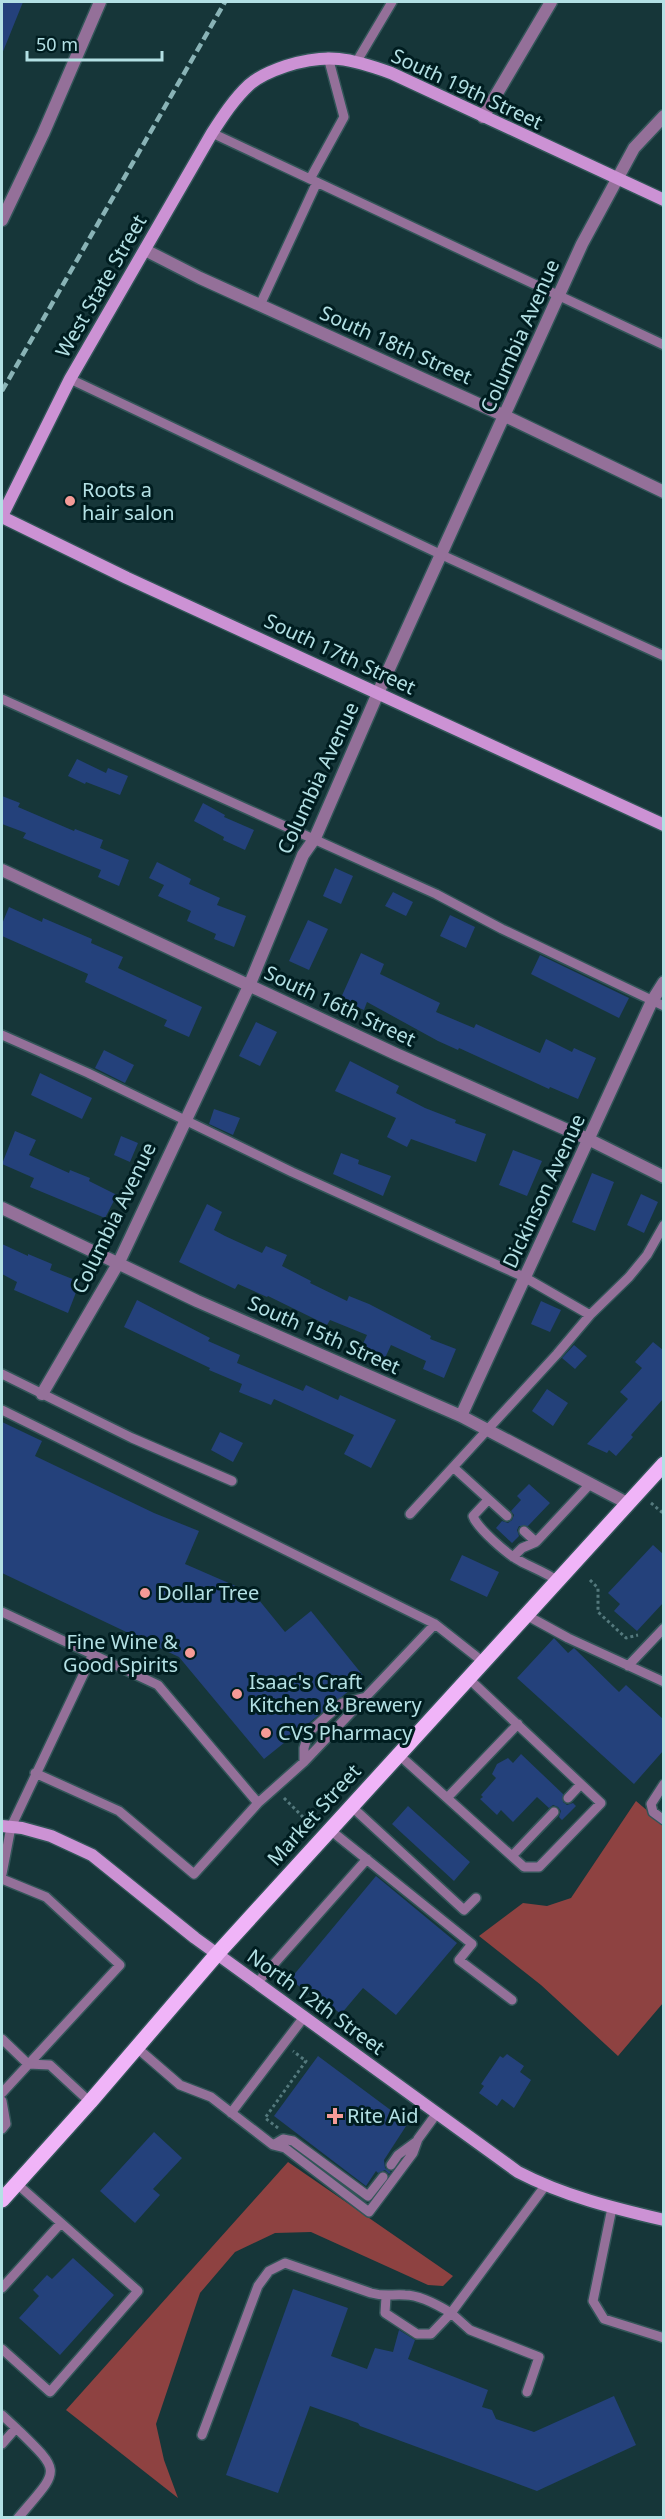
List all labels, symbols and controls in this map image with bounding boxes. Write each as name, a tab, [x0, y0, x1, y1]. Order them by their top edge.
scale bar	[27, 24, 162, 62]
text: 50 m	[36, 32, 78, 56]
street label: South 19th Street	[387, 42, 547, 135]
street label: West State Street	[49, 210, 152, 362]
street label: Columbia Avenue	[474, 255, 565, 417]
street label: South 18th Street	[316, 299, 476, 390]
place label: Roots a hair salon	[82, 476, 175, 526]
marker: Roots a hair salon	[63, 494, 77, 508]
street label: South 17th Street	[260, 607, 420, 700]
street label: Columbia Avenue	[270, 697, 365, 858]
street label: South 16th Street	[260, 959, 420, 1052]
street label: Dickinson Avenue	[496, 1109, 591, 1272]
street label: Columbia Avenue	[65, 1138, 162, 1298]
street label: South 15th Street	[244, 1289, 404, 1380]
place label: Dollar Tree	[157, 1579, 259, 1606]
marker: Dollar Tree	[138, 1586, 152, 1600]
place label: Fine Wine & Good Spirits	[63, 1628, 178, 1678]
marker: Fine Wine & Good Spirits	[183, 1646, 197, 1660]
place label: Isaac's Craft Kitchen & Brewery	[249, 1668, 422, 1718]
marker: Isaac's Craft Kitchen & Brewery	[230, 1687, 244, 1701]
place label: CVS Pharmacy	[278, 1719, 413, 1746]
marker: CVS Pharmacy	[259, 1726, 273, 1740]
street label: Market Street	[261, 1758, 366, 1871]
street label: North 12th Street	[242, 1943, 391, 2061]
place label: Rite Aid	[347, 2102, 419, 2129]
marker: Rite Aid	[328, 2109, 342, 2123]

